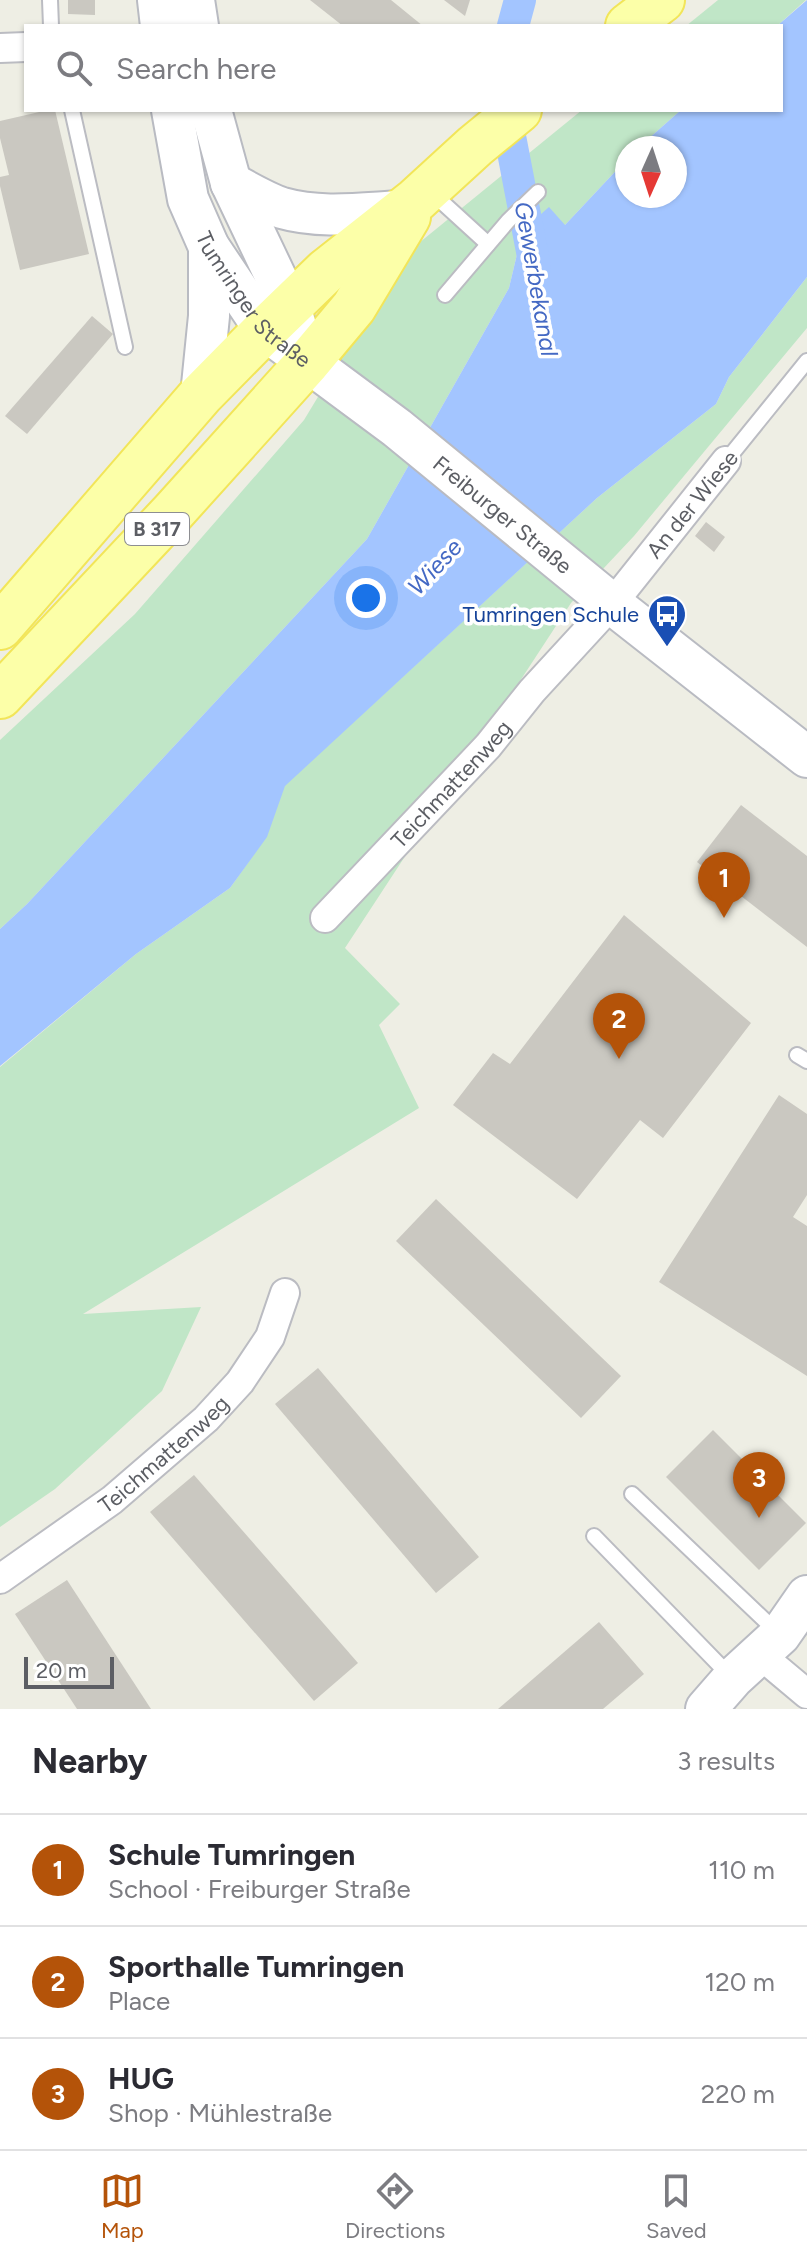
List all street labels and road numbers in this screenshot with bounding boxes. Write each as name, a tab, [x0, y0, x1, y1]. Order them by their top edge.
street label: Tumringer Straße	[190, 227, 316, 373]
street label: An der Wiese	[641, 445, 744, 564]
street label: Freiburger Straße	[427, 450, 577, 580]
road number: B 317	[125, 513, 189, 545]
street label: Teichmattenweg	[385, 715, 517, 854]
street label: Teichmattenweg	[94, 1390, 235, 1519]

